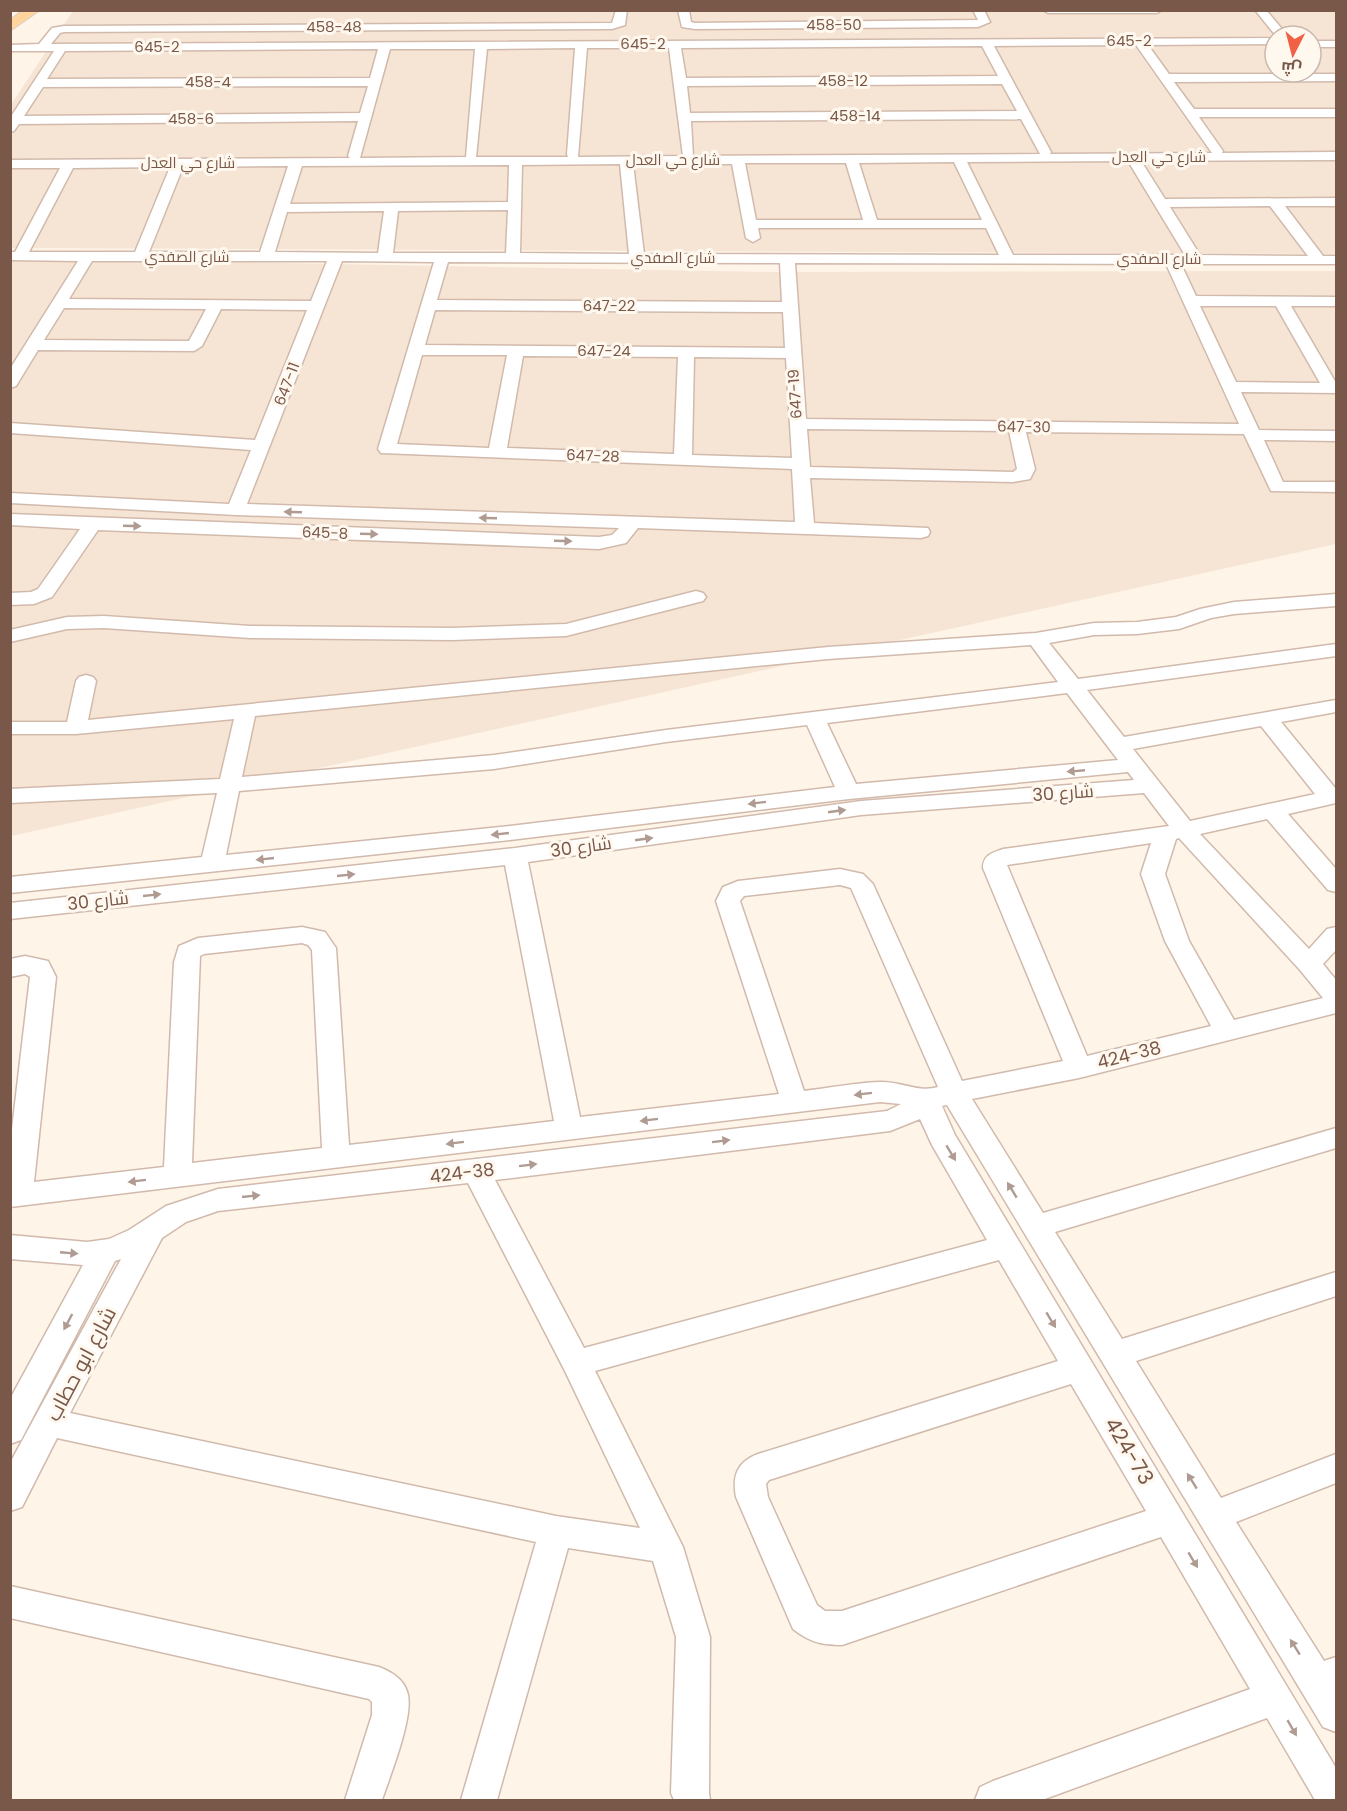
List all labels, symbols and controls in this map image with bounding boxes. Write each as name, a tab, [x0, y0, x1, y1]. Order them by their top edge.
street label: 458-50	[806, 14, 862, 35]
street label: 458-48	[306, 16, 362, 37]
north arrow	[1263, 24, 1323, 84]
street label: 645-2	[1106, 30, 1152, 51]
street label: 645-2	[620, 33, 666, 54]
street label: 645-2	[134, 36, 180, 57]
text: ش	[1280, 56, 1303, 81]
street label: 458-12	[818, 70, 868, 91]
street label: 458-4	[185, 71, 231, 92]
street label: 458-14	[830, 105, 880, 126]
street label: 458-6	[168, 108, 214, 129]
street label: شارع حي العدل	[1112, 146, 1206, 169]
street label: شارع حي العدل	[626, 149, 720, 172]
street label: شارع حي العدل	[141, 152, 235, 175]
street label: شارع الصفدي	[144, 246, 230, 269]
street label: شارع الصفدي	[630, 247, 716, 270]
street label: شارع الصفدي	[1116, 248, 1202, 271]
street label: 647-22	[583, 295, 635, 316]
street label: 647-24	[577, 340, 631, 361]
street label: 647-11	[269, 359, 304, 409]
street label: 647-19	[782, 369, 807, 420]
street label: 647-30	[997, 416, 1051, 437]
street label: 647-28	[566, 444, 620, 467]
one-way arrow	[283, 507, 302, 516]
one-way arrow	[478, 513, 497, 523]
one-way arrow	[122, 521, 141, 530]
street label: 645-8	[302, 521, 348, 544]
one-way arrow	[359, 530, 378, 539]
one-way arrow	[554, 537, 573, 546]
one-way arrow	[1066, 766, 1085, 776]
street label: شارع 30	[1031, 778, 1095, 807]
one-way arrow	[747, 799, 766, 808]
one-way arrow	[828, 807, 847, 816]
one-way arrow	[491, 829, 510, 839]
street label: شارع 30	[549, 830, 613, 863]
one-way arrow	[634, 834, 653, 843]
one-way arrow	[255, 854, 274, 864]
one-way arrow	[337, 870, 356, 879]
street label: شارع 30	[66, 885, 130, 916]
one-way arrow	[143, 891, 162, 900]
street label: 424-38	[1094, 1035, 1163, 1074]
one-way arrow	[854, 1089, 873, 1099]
one-way arrow	[639, 1115, 658, 1125]
one-way arrow	[712, 1137, 731, 1146]
one-way arrow	[446, 1138, 465, 1148]
one-way arrow	[946, 1145, 957, 1161]
street label: 424-38	[428, 1156, 496, 1189]
one-way arrow	[518, 1160, 537, 1170]
one-way arrow	[127, 1176, 146, 1185]
one-way arrow	[1007, 1182, 1018, 1198]
one-way arrow	[241, 1191, 260, 1201]
one-way arrow	[59, 1248, 78, 1258]
street label: شارع ابو حطاب	[38, 1302, 123, 1426]
one-way arrow	[1046, 1312, 1057, 1328]
one-way arrow	[63, 1314, 73, 1331]
street label: 424-73	[1098, 1412, 1161, 1490]
one-way arrow	[1187, 1473, 1198, 1489]
one-way arrow	[1188, 1552, 1199, 1568]
one-way arrow	[1289, 1639, 1300, 1655]
one-way arrow	[1287, 1720, 1298, 1736]

